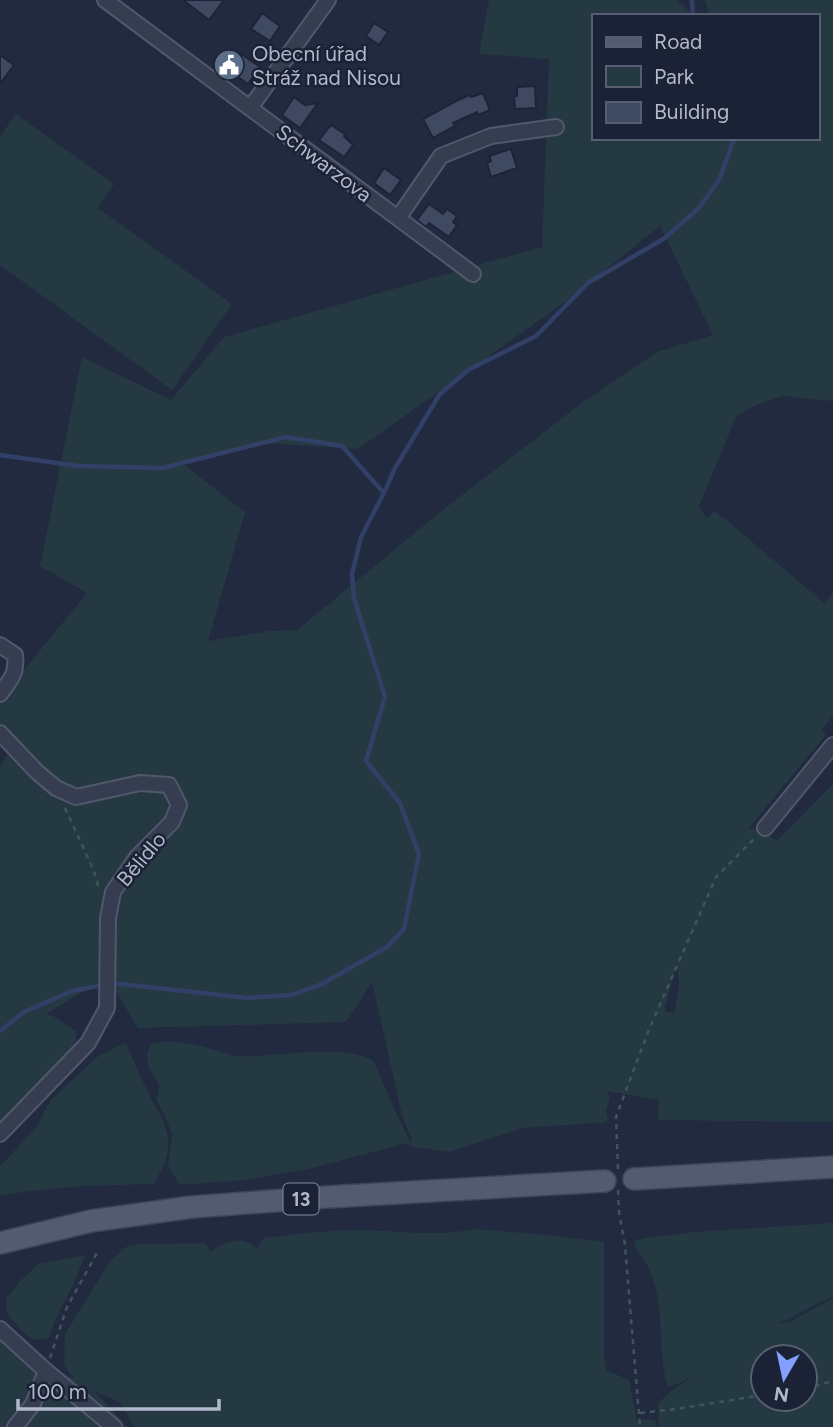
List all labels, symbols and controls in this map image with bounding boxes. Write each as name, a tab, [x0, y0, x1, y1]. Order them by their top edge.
legend	[592, 14, 819, 140]
text: Road	[654, 29, 702, 54]
place label: Obecní úřad Stráž nad Nisou	[252, 41, 401, 90]
public building icon: Obecní úřad Stráž nad Nisou	[212, 48, 246, 82]
text: Park	[654, 64, 695, 89]
text: Building	[654, 99, 729, 124]
street label: Schwarzova	[271, 119, 377, 207]
street label: Bělidlo	[111, 827, 171, 891]
road number: 13	[284, 1184, 318, 1214]
north arrow	[749, 1343, 819, 1413]
scale bar	[18, 1368, 219, 1412]
text: 100 m	[28, 1379, 87, 1404]
text: N	[772, 1382, 790, 1407]

